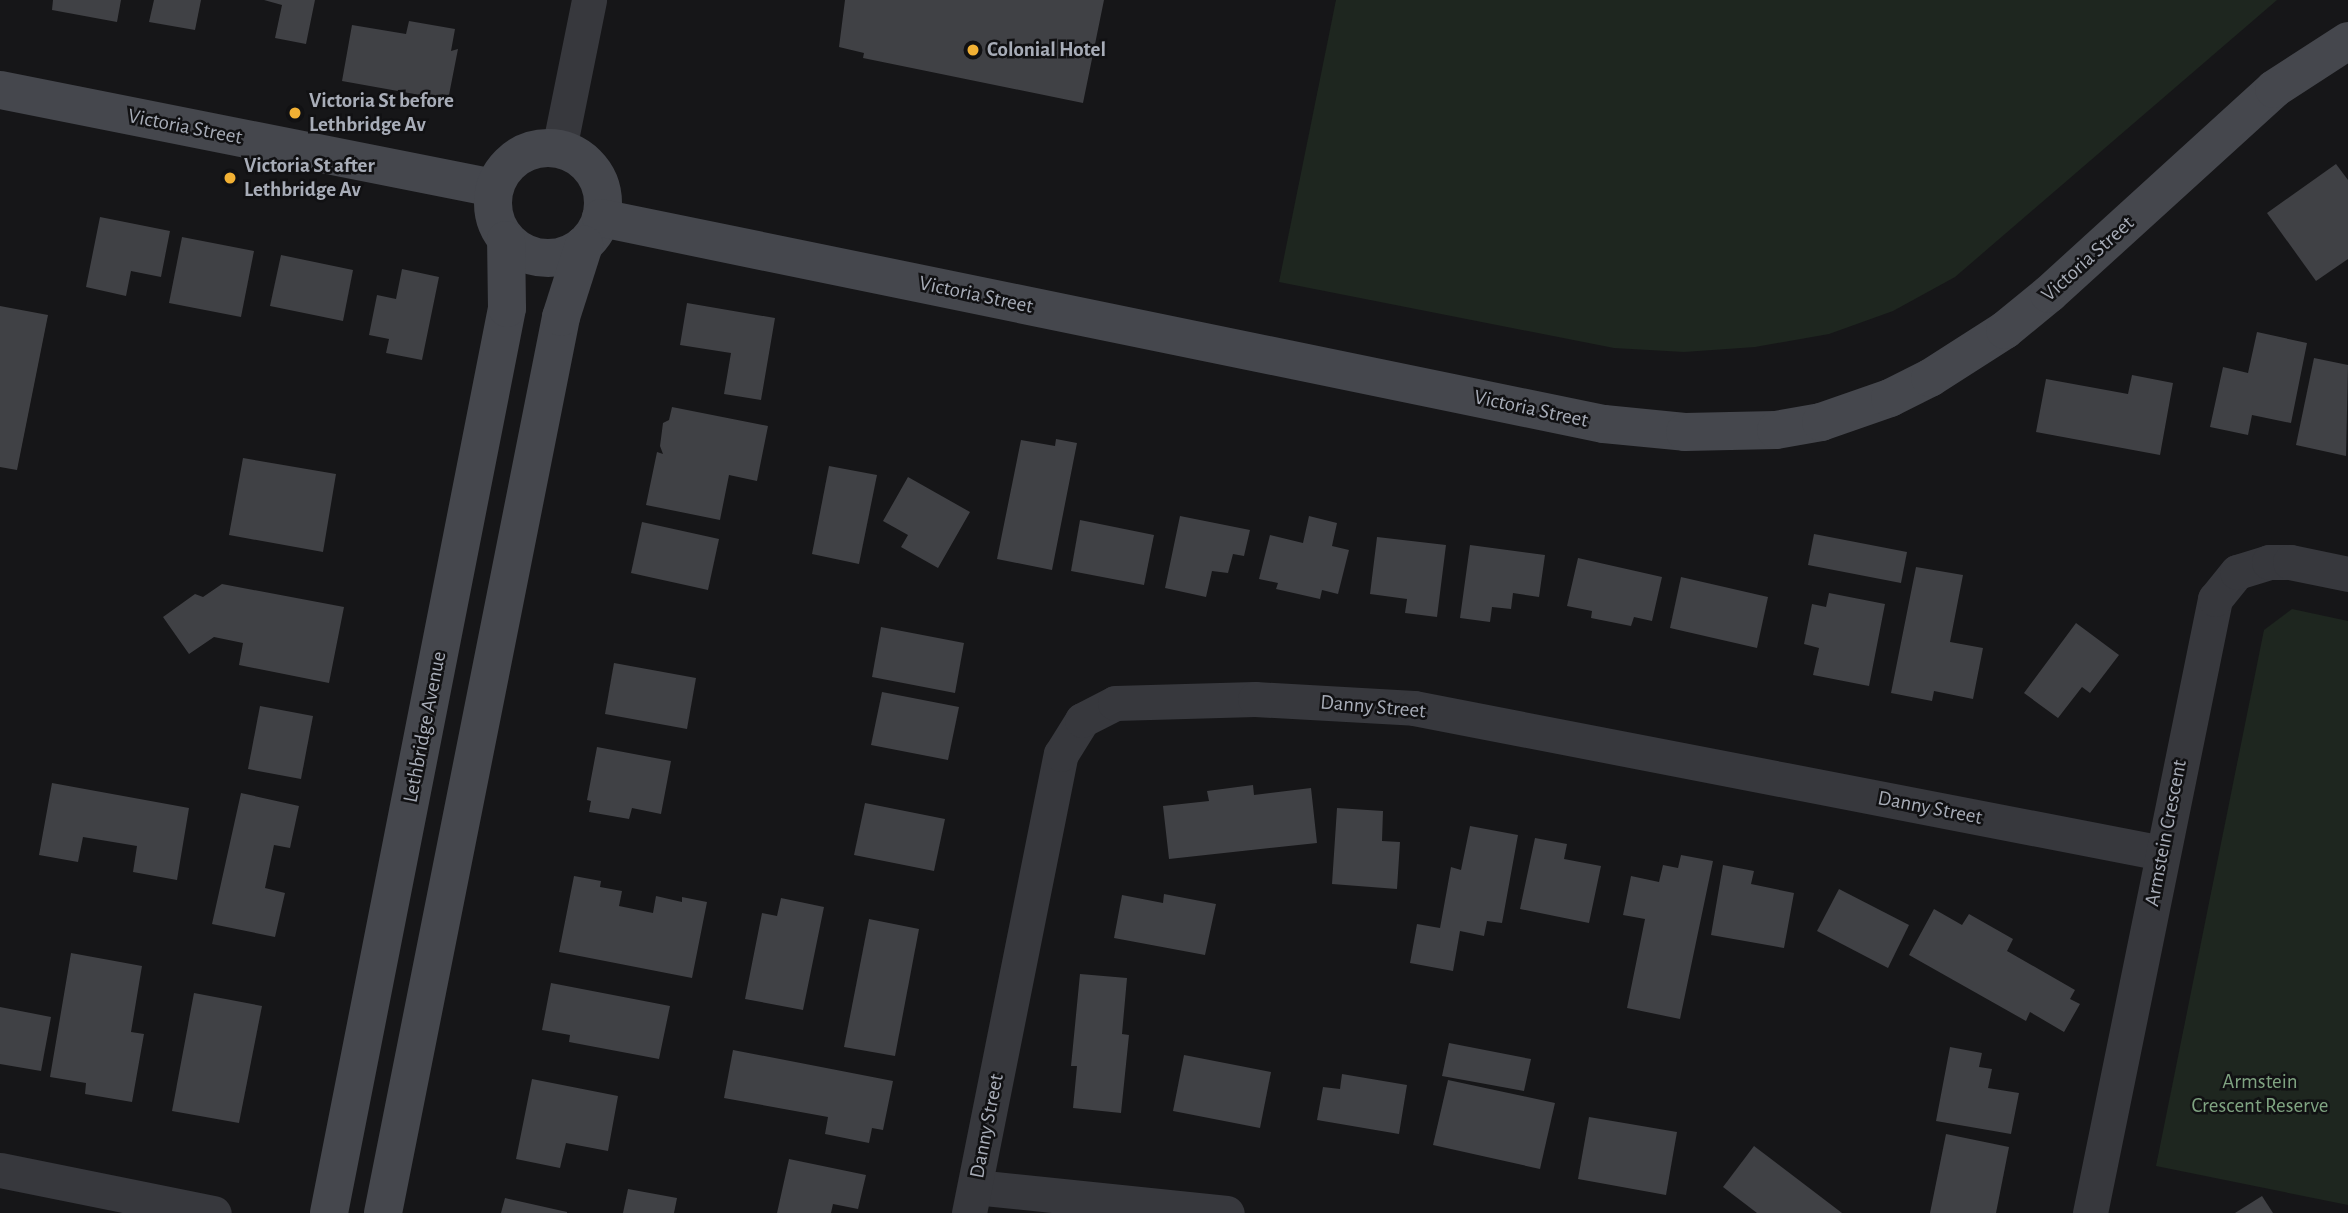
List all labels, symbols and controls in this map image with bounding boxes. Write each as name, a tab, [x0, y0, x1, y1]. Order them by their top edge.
place label: Colonial Hotel	[987, 37, 1106, 63]
marker: Colonial Hotel	[965, 42, 981, 58]
place label: Victoria St before Lethbridge Av	[309, 88, 454, 138]
street label: Victoria Street	[126, 104, 244, 150]
marker: Victoria St before Lethbridge Av	[287, 105, 303, 121]
place label: Victoria St after Lethbridge Av	[244, 153, 375, 203]
marker: Victoria St after Lethbridge Av	[222, 170, 238, 186]
street label: Victoria Street	[2036, 211, 2140, 307]
street label: Victoria Street	[917, 271, 1035, 319]
street label: Victoria Street	[1472, 385, 1590, 433]
street label: Lethbridge Avenue	[398, 649, 452, 805]
street label: Danny Street	[1319, 690, 1427, 724]
street label: Armstein Crescent	[2139, 758, 2193, 908]
street label: Danny Street	[1876, 786, 1984, 830]
park label: Armstein Crescent Reserve	[2192, 1069, 2328, 1119]
street label: Danny Street	[965, 1072, 1009, 1180]

